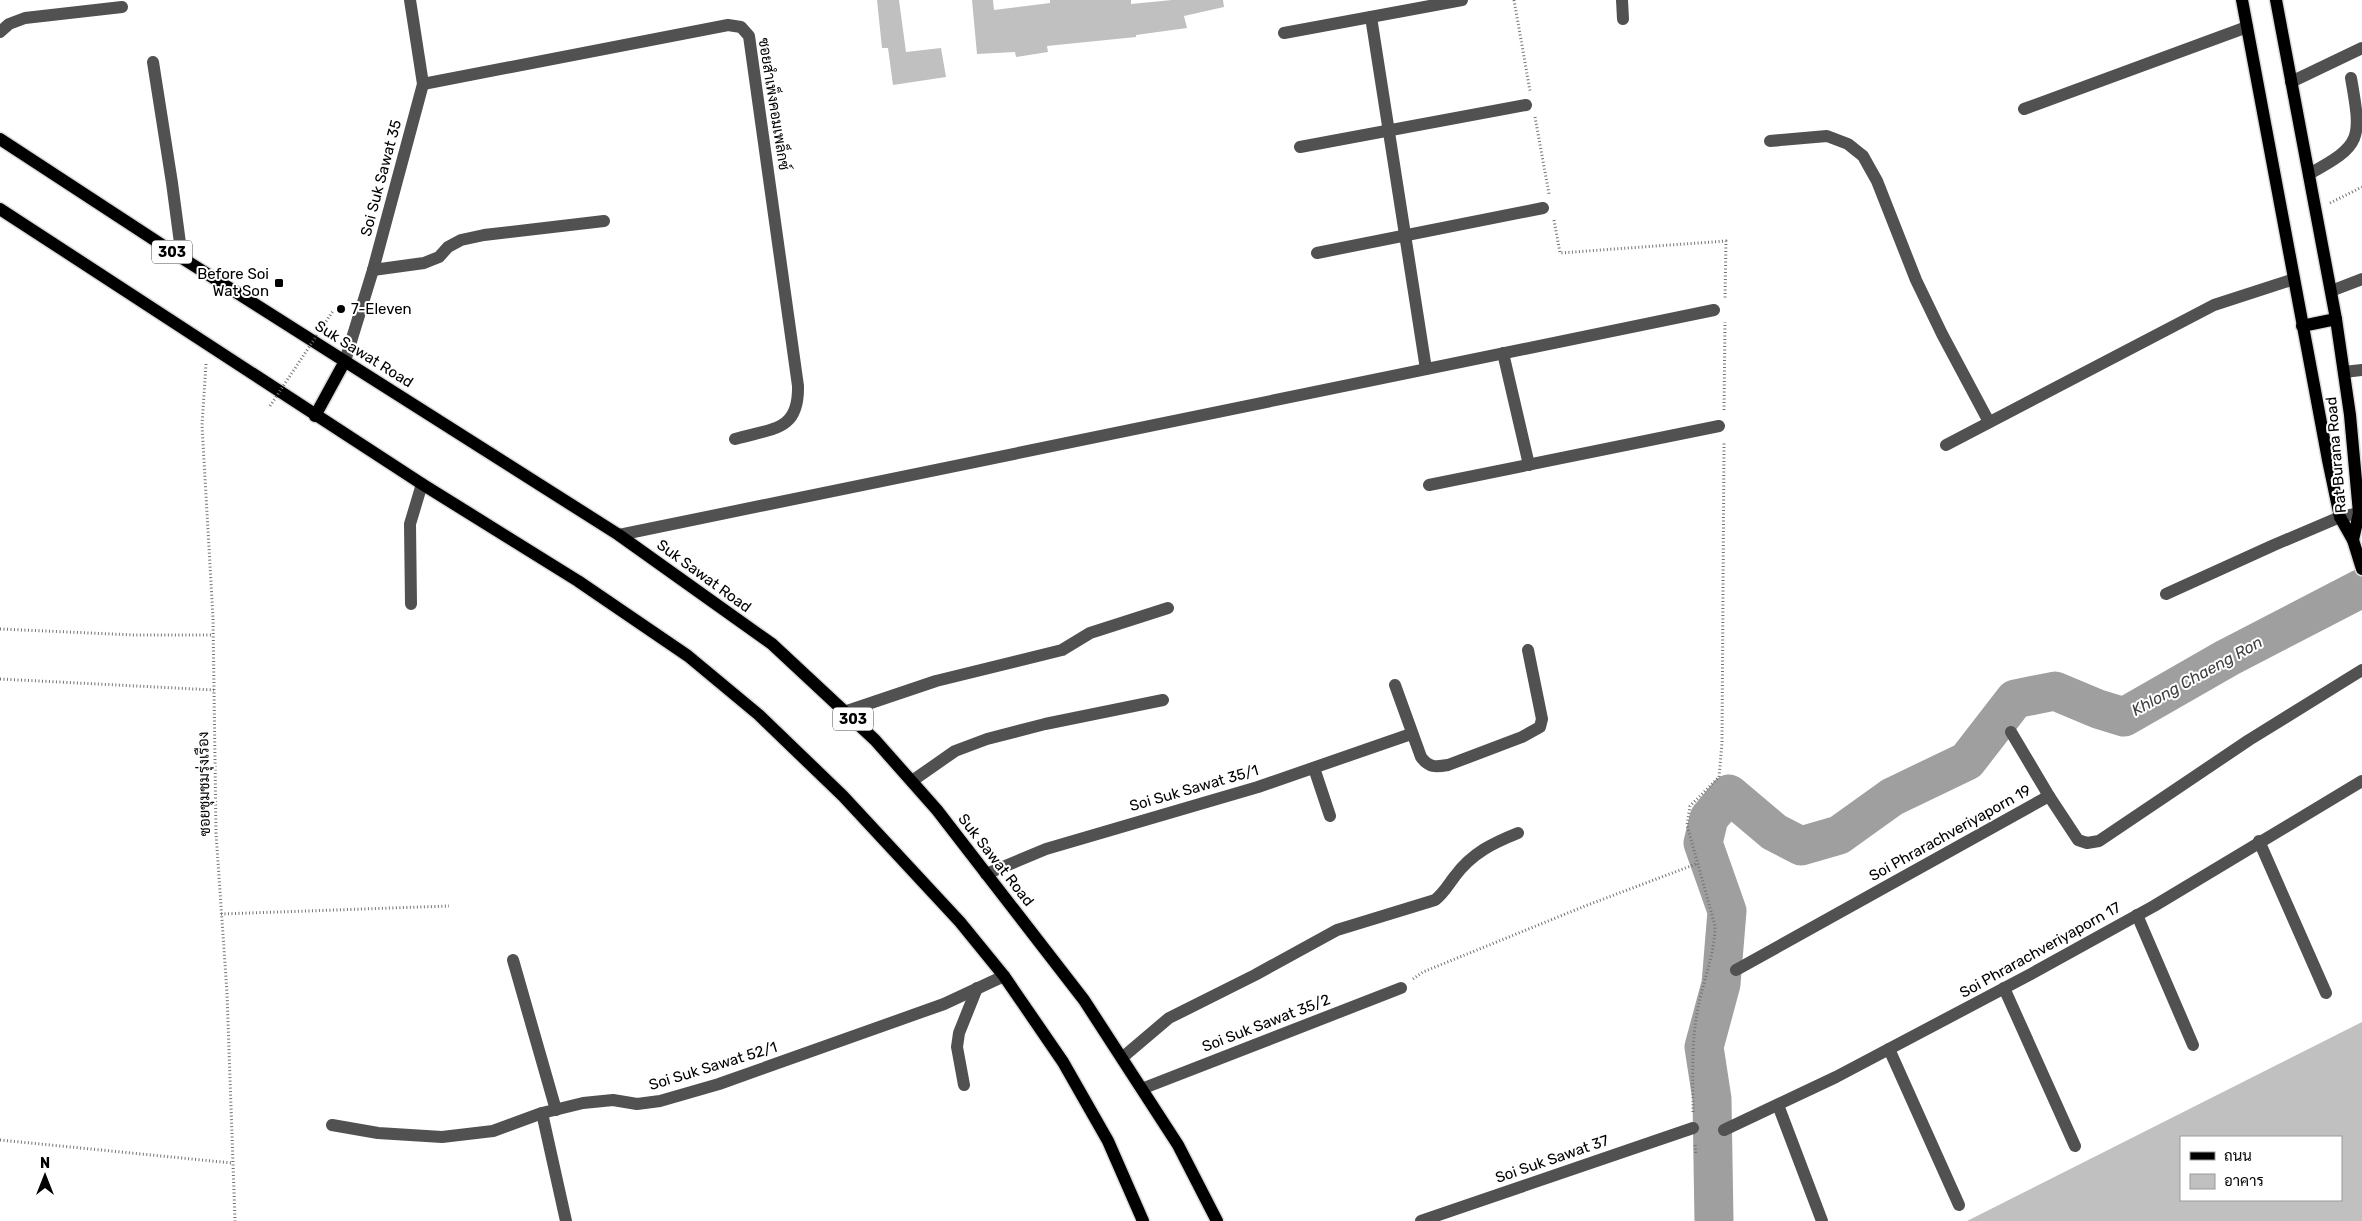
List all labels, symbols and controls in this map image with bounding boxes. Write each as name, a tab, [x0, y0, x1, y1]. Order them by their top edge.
street label: ซอยสำเพ็งคอมเพล็กซ์	[755, 36, 795, 172]
street label: Soi Suk Sawat 35	[357, 118, 405, 238]
road number: 303	[152, 240, 192, 264]
place label: Before Soi Wat Son	[197, 265, 269, 300]
marker: Before Soi Wat Son	[273, 277, 285, 289]
place label: 7-Eleven	[351, 300, 412, 318]
marker: 7-Eleven	[335, 303, 347, 315]
street label: Suk Sawat Road	[312, 317, 416, 391]
street label: Rat Burana Road	[2322, 396, 2350, 514]
street label: Suk Sawat Road	[653, 536, 755, 616]
water label: Khlong Chaeng Ron	[2128, 632, 2266, 720]
road number: 303	[833, 708, 873, 731]
street label: ซอยชุมชมรุ่งเรือง	[193, 731, 216, 837]
street label: Soi Suk Sawat 35/1	[1127, 761, 1261, 815]
street label: Soi Phrarachveriyaporn 19	[1866, 781, 2034, 885]
street label: Suk Sawat Road	[954, 810, 1038, 910]
street label: Soi Phrarachveriyaporn 17	[1956, 898, 2124, 1002]
street label: Soi Suk Sawat 35/2	[1199, 990, 1333, 1056]
street label: Soi Suk Sawat 52/1	[647, 1038, 779, 1094]
street label: Soi Suk Sawat 37	[1493, 1131, 1611, 1187]
legend	[2180, 1136, 2342, 1201]
text: ถนน	[2224, 1147, 2252, 1165]
north arrow	[20, 1151, 70, 1201]
text: N	[40, 1155, 50, 1172]
text: อาคาร	[2224, 1172, 2264, 1190]

